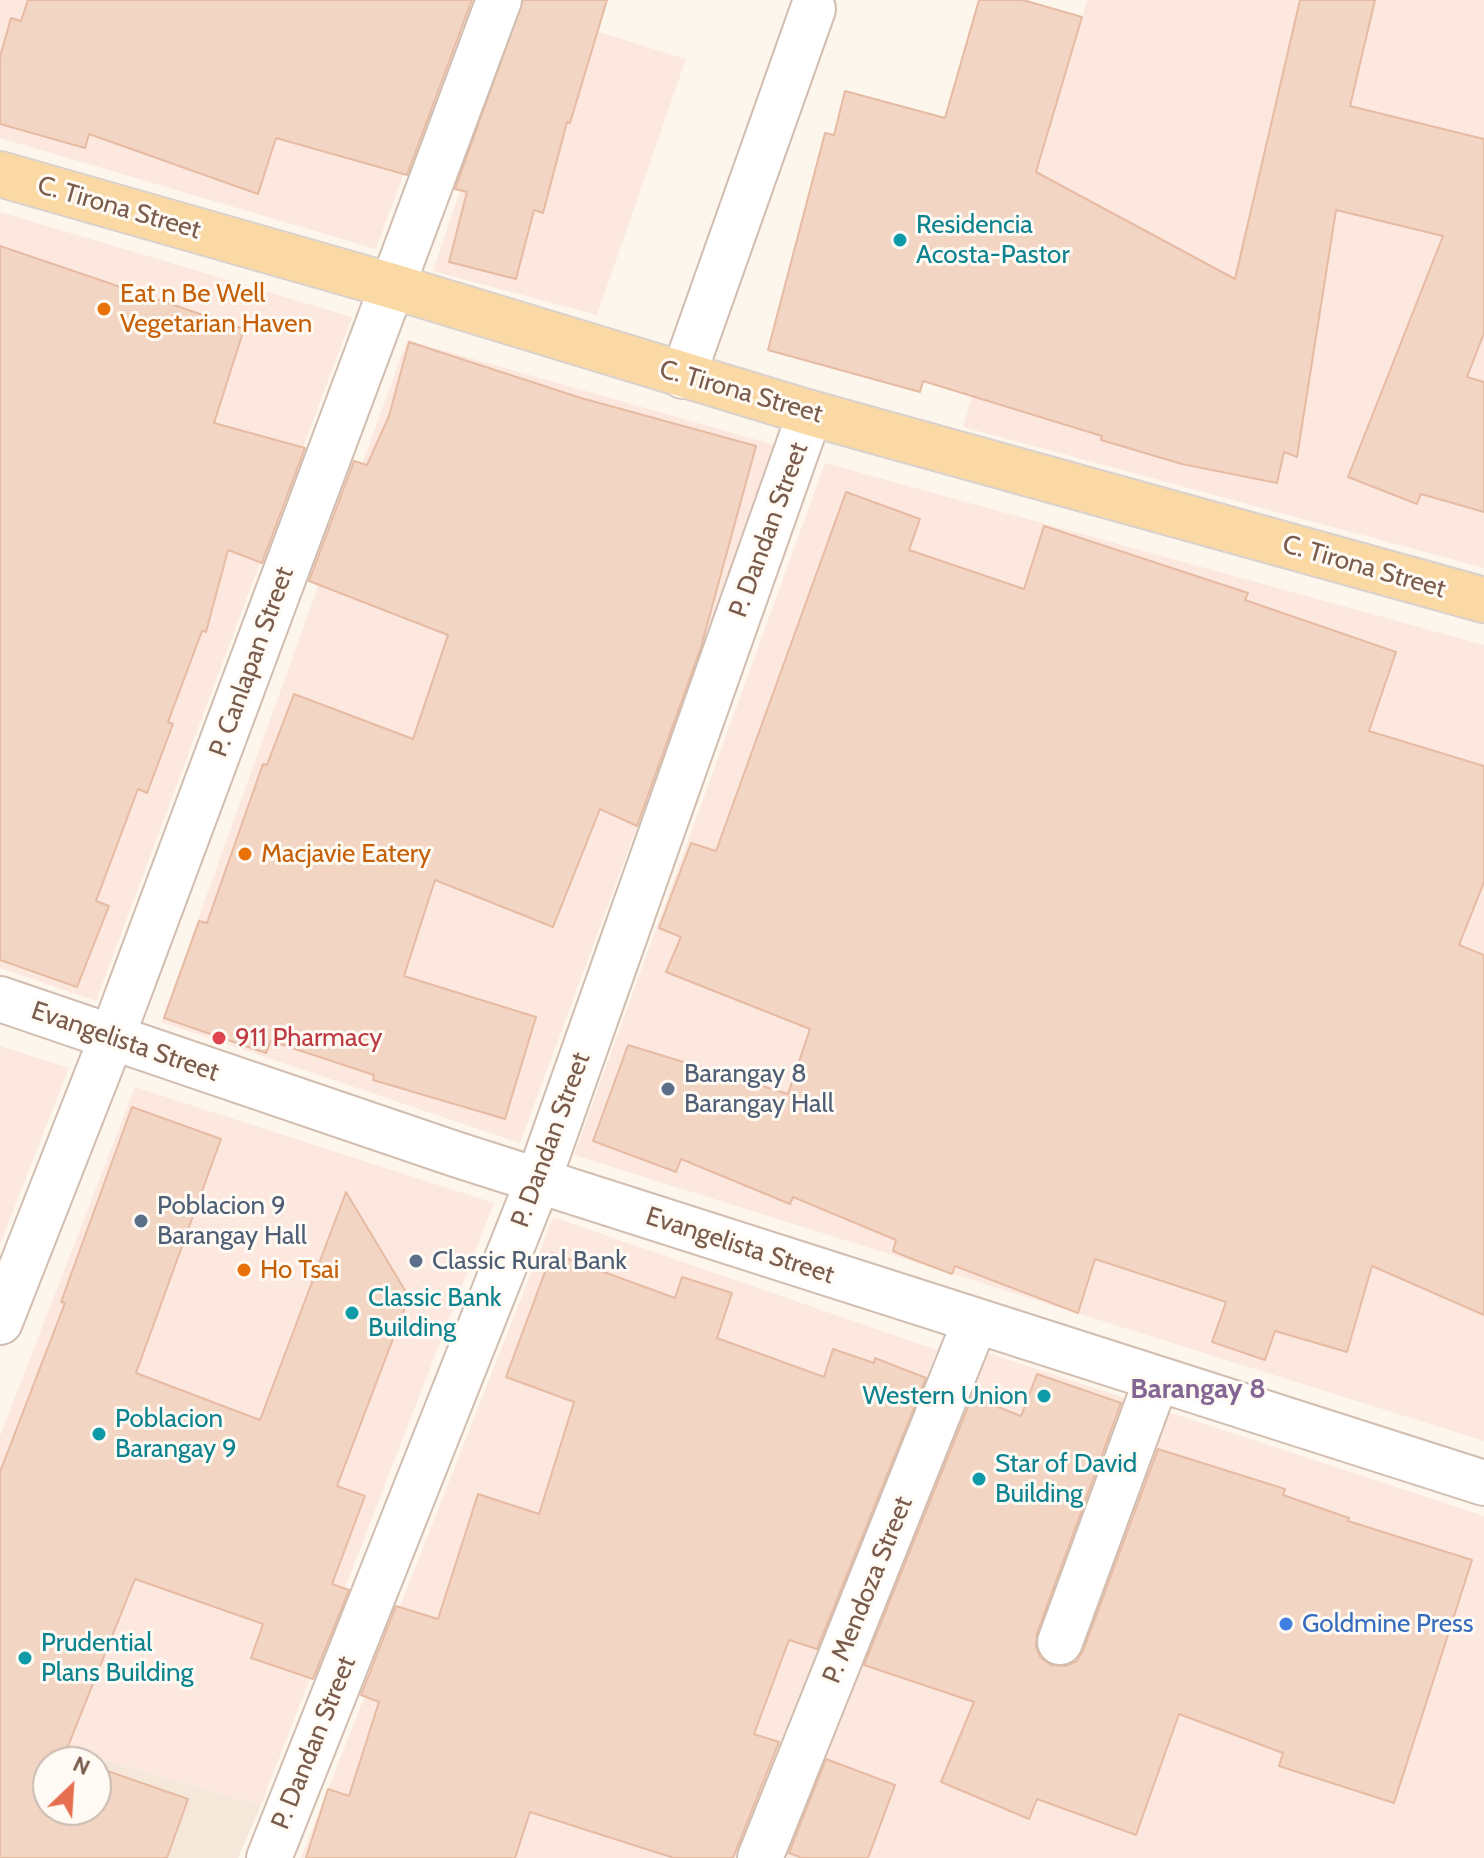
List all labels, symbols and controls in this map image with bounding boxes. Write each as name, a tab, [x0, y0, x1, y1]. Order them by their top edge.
street label: C. Tirona Street	[34, 170, 204, 246]
place label: Residencia Acosta-Pastor	[916, 209, 1070, 270]
marker: Residencia Acosta-Pastor	[891, 231, 909, 249]
place label: Eat n Be Well Vegetarian Haven	[120, 278, 312, 340]
marker: Eat n Be Well Vegetarian Haven	[95, 300, 113, 318]
street label: C. Tirona Street	[656, 354, 826, 430]
street label: P. Dandan Street	[723, 438, 815, 622]
street label: C. Tirona Street	[1279, 529, 1449, 605]
street label: P. Canlapan Street	[203, 563, 301, 761]
place label: Macjavie Eatery	[261, 838, 431, 870]
marker: Macjavie Eatery	[236, 845, 254, 863]
street label: Evangelista Street	[27, 995, 223, 1089]
place label: 911 Pharmacy	[235, 1022, 382, 1054]
marker: 911 Pharmacy	[210, 1029, 228, 1047]
street label: P. Dandan Street	[505, 1048, 597, 1232]
place label: Barangay 8 Barangay Hall	[684, 1058, 834, 1120]
marker: Barangay 8 Barangay Hall	[659, 1080, 677, 1098]
place label: Poblacion 9 Barangay Hall	[157, 1190, 307, 1252]
street label: Evangelista Street	[642, 1201, 838, 1291]
marker: Poblacion 9 Barangay Hall	[132, 1212, 150, 1230]
place label: Classic Rural Bank	[432, 1245, 627, 1277]
marker: Classic Rural Bank	[407, 1252, 425, 1270]
place label: Ho Tsai	[260, 1254, 339, 1286]
marker: Ho Tsai	[235, 1261, 253, 1279]
place label: Classic Bank Building	[368, 1282, 502, 1344]
marker: Classic Bank Building	[343, 1304, 361, 1322]
district label: Barangay 8	[1130, 1373, 1266, 1407]
place label: Western Union	[862, 1380, 1028, 1412]
marker: Western Union	[1035, 1387, 1053, 1405]
place label: Poblacion Barangay 9	[115, 1403, 237, 1464]
marker: Poblacion Barangay 9	[90, 1425, 108, 1443]
place label: Star of David Building	[995, 1448, 1137, 1510]
marker: Star of David Building	[970, 1470, 988, 1488]
street label: P. Mendoza Street	[816, 1492, 920, 1688]
place label: Goldmine Press	[1302, 1608, 1473, 1640]
marker: Goldmine Press	[1277, 1615, 1295, 1633]
place label: Prudential Plans Building	[41, 1627, 193, 1688]
marker: Prudential Plans Building	[16, 1649, 34, 1667]
street label: P. Dandan Street	[265, 1652, 363, 1834]
north arrow	[32, 1746, 112, 1826]
text: N	[69, 1750, 94, 1781]

